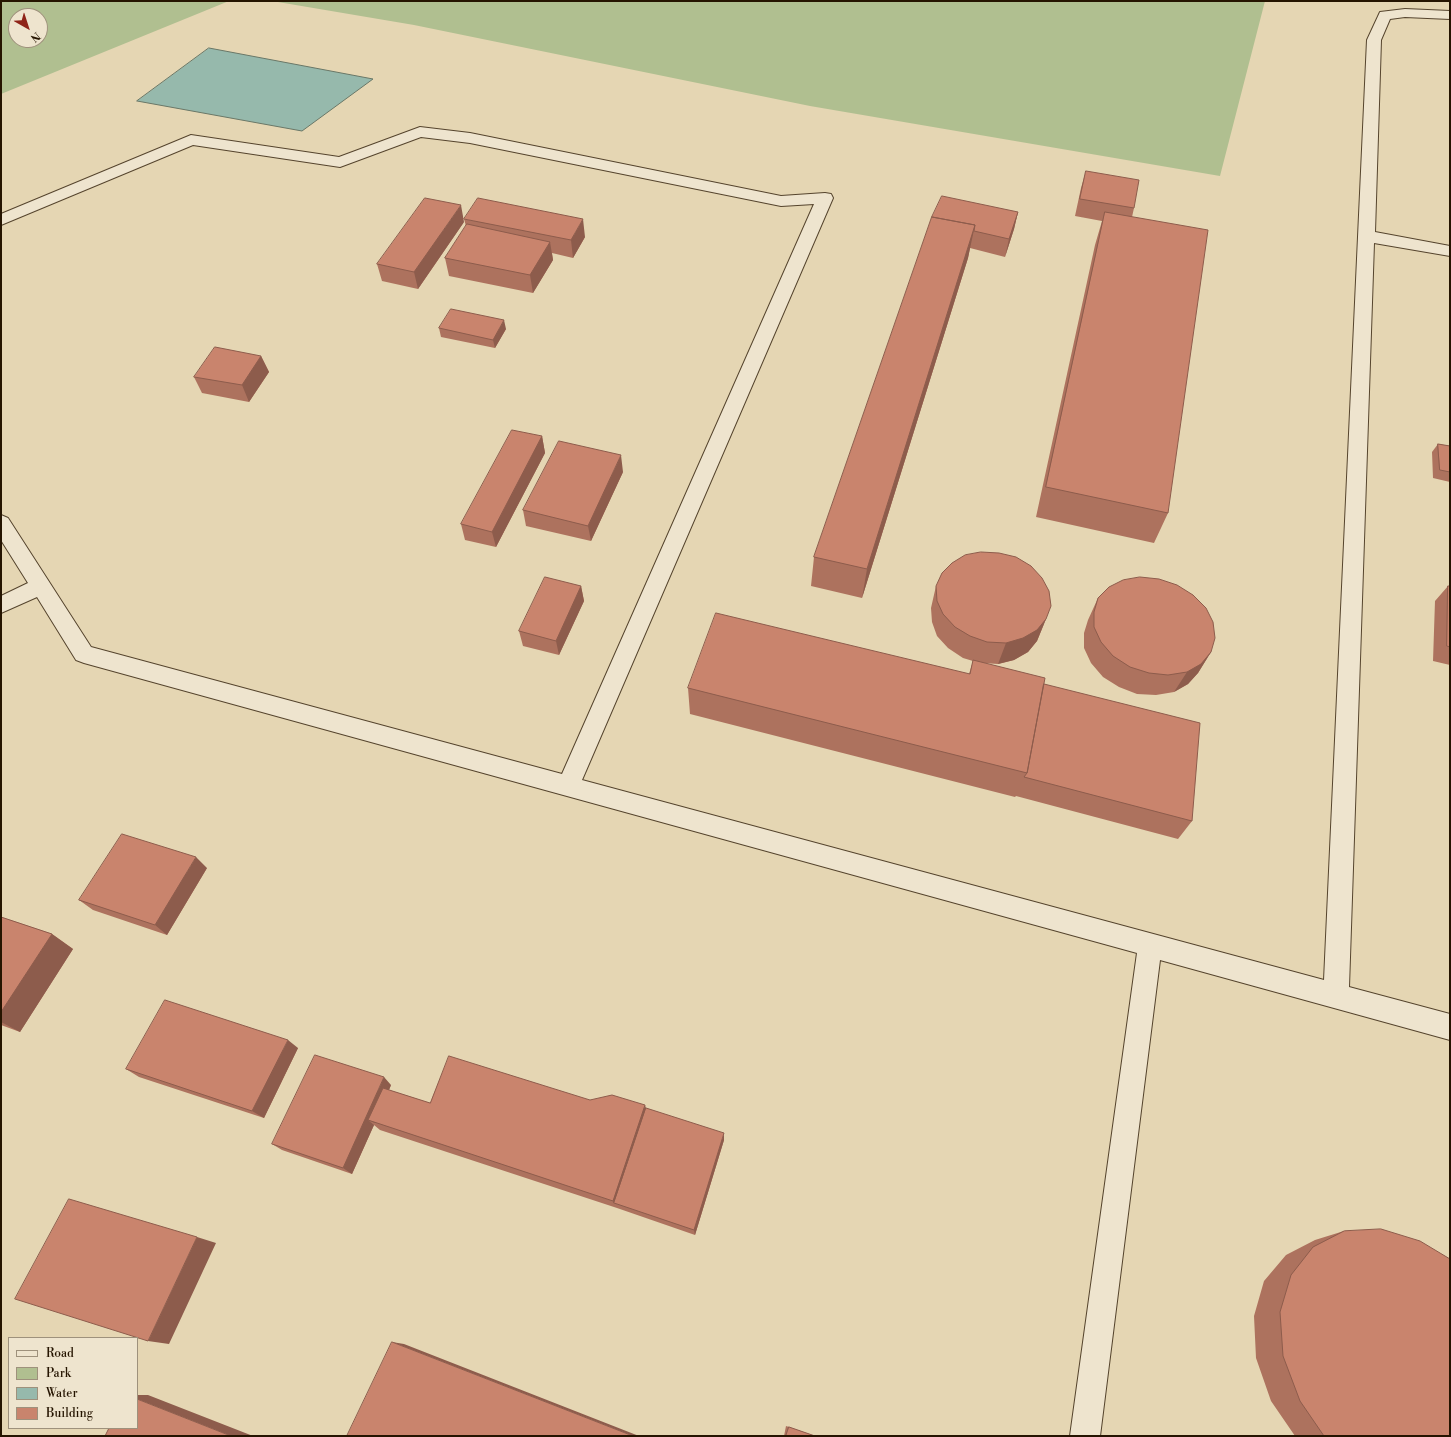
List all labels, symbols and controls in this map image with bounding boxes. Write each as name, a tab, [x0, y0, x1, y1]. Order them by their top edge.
north arrow	[8, 8, 48, 48]
text: N	[27, 28, 43, 45]
legend	[8, 1337, 138, 1429]
text: Road	[46, 1346, 74, 1361]
text: Park	[46, 1366, 71, 1381]
text: Water	[46, 1386, 78, 1401]
text: Building	[46, 1406, 93, 1421]

